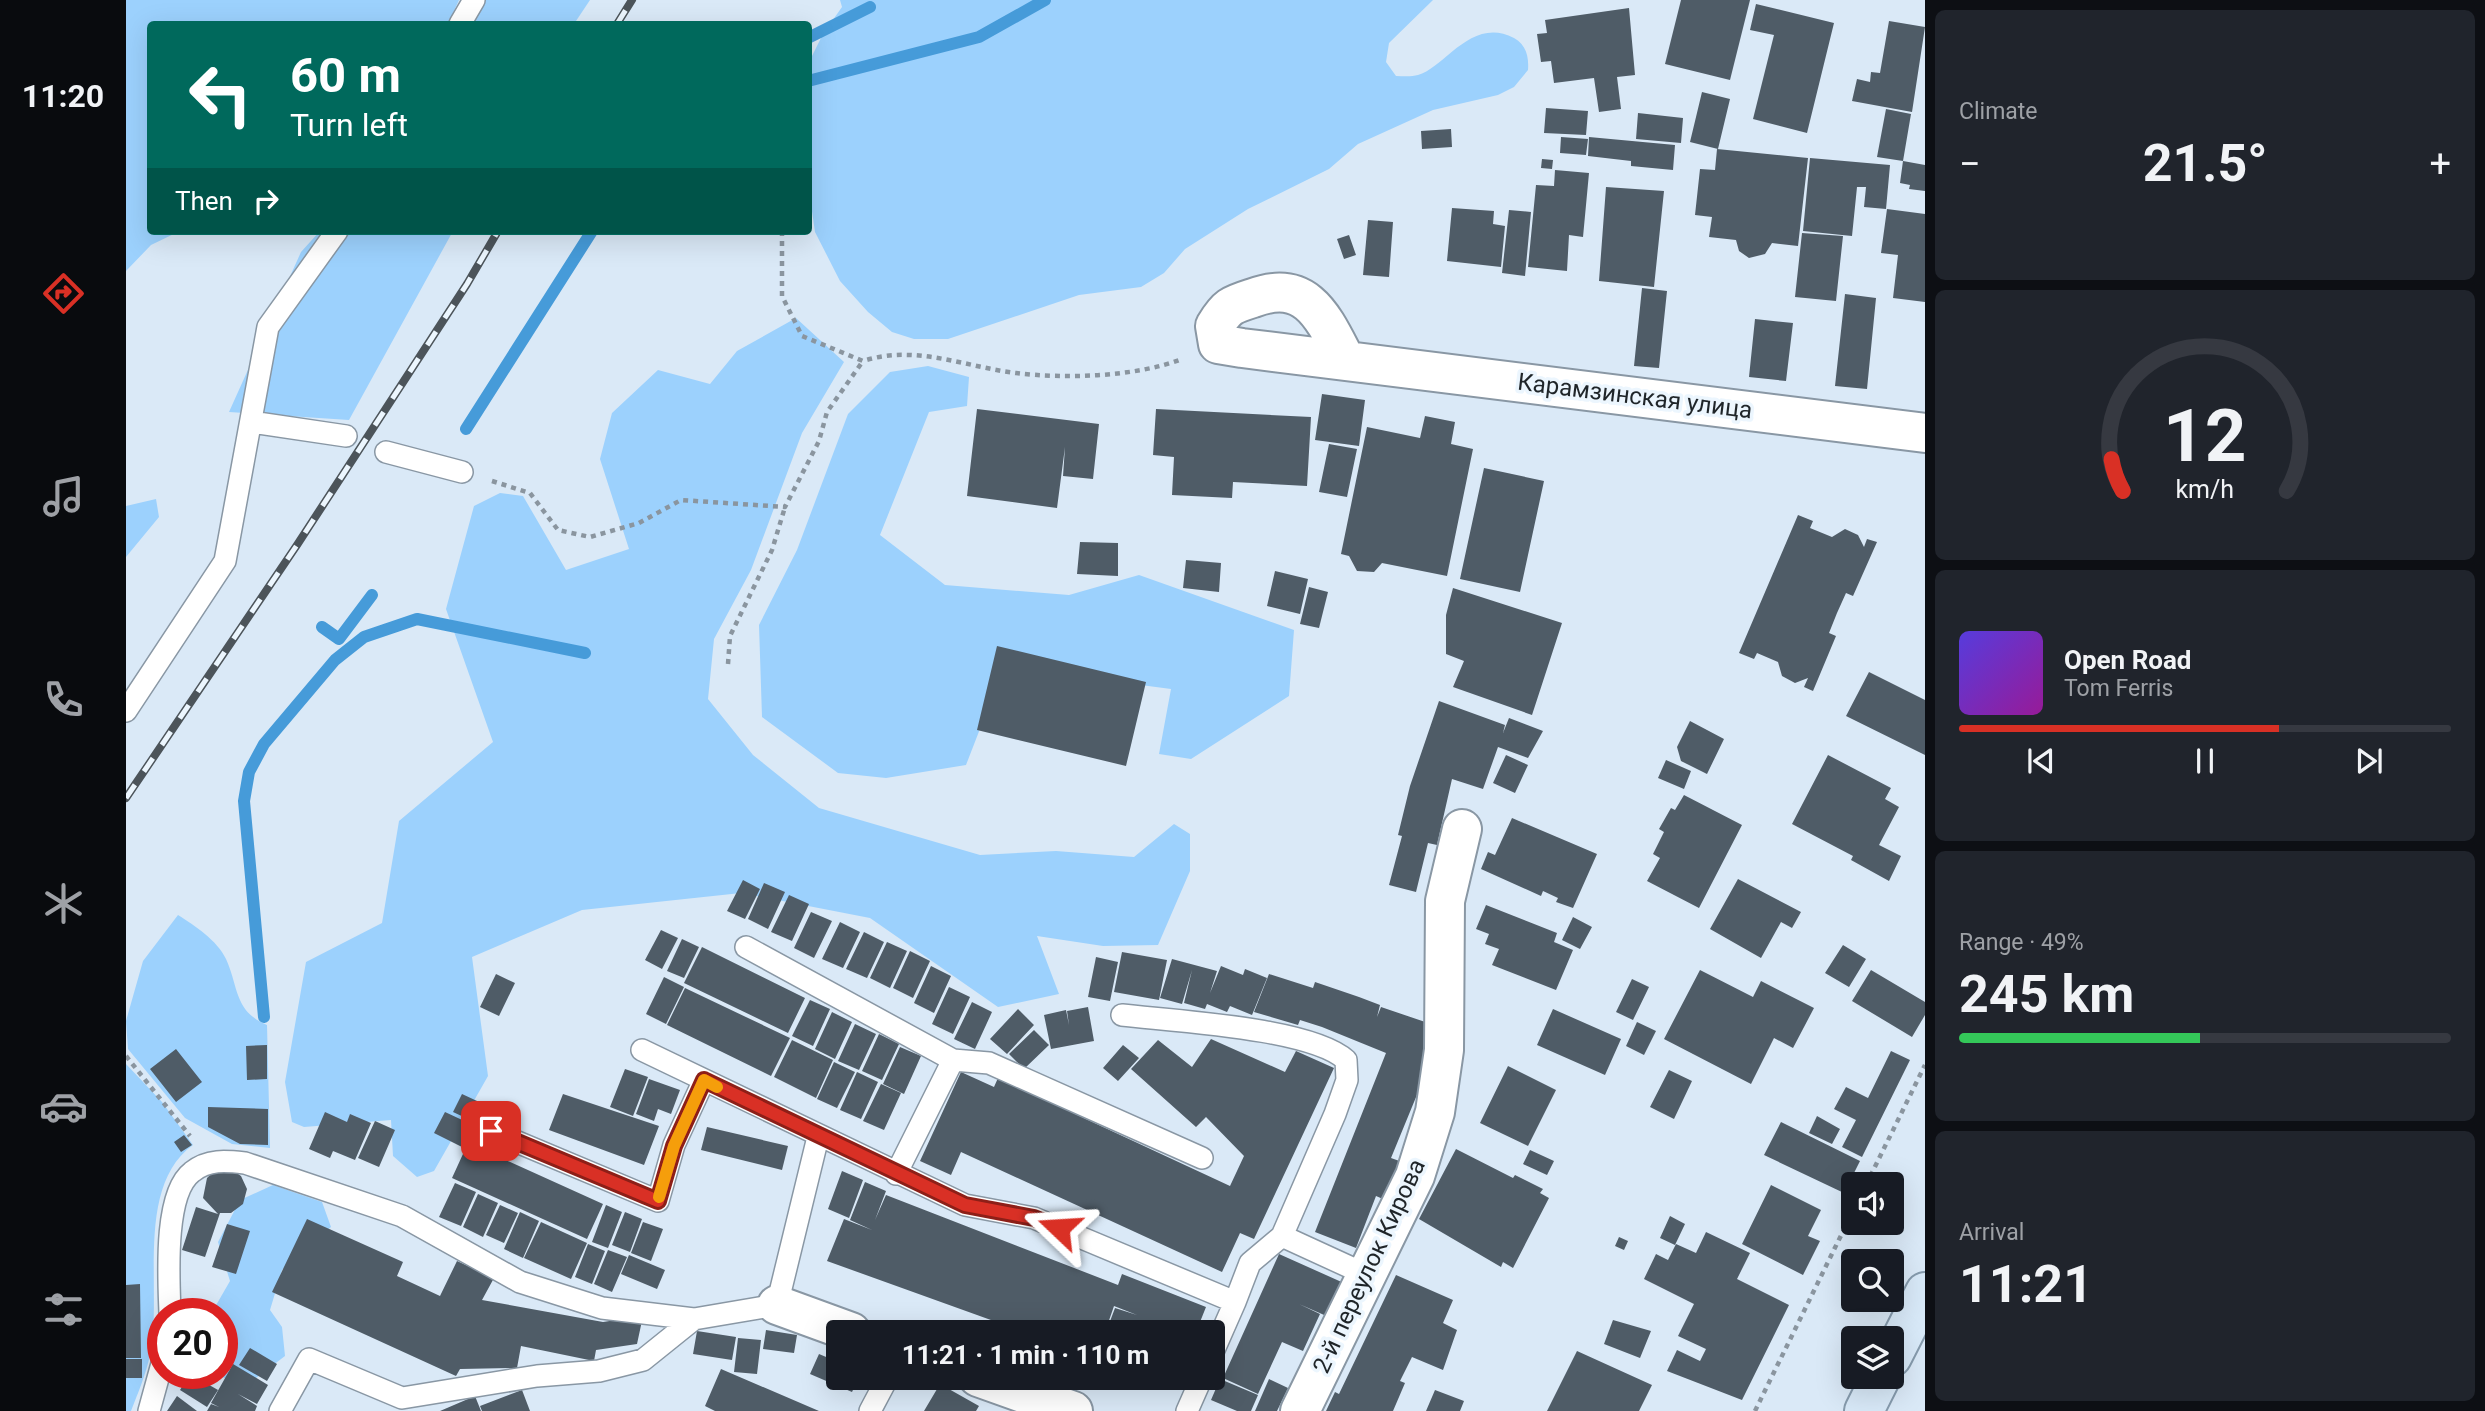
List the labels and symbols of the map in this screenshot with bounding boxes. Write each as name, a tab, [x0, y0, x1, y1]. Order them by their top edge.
street label: Карамзинская улица	[1516, 368, 1754, 424]
pin	[461, 1101, 521, 1161]
street label: 2-й переулок Кирова	[1307, 1155, 1431, 1377]
position arrow	[1022, 1191, 1096, 1265]
speed limit sign: 20	[147, 1298, 238, 1389]

